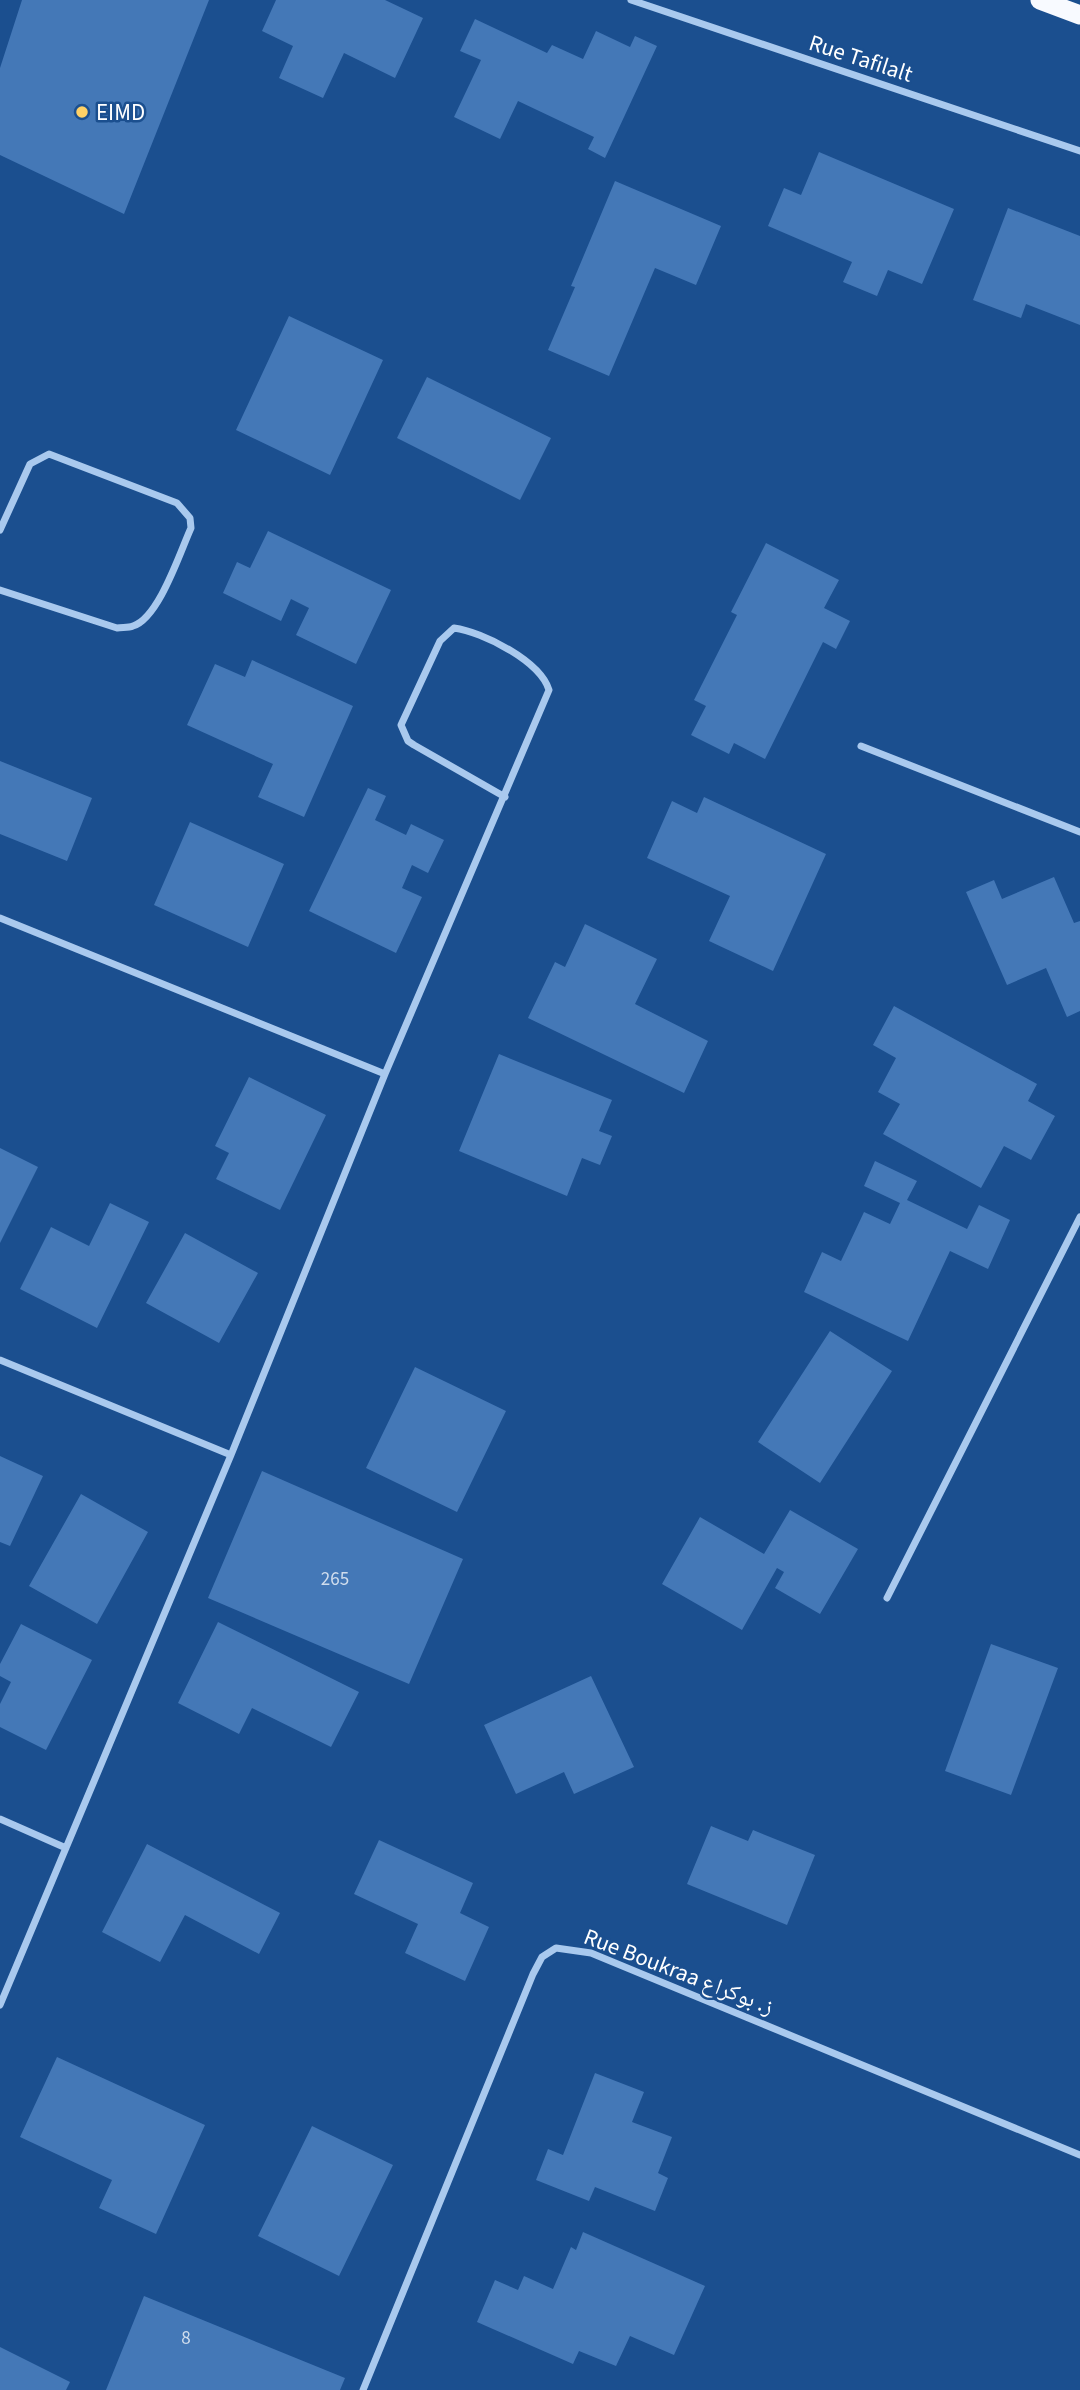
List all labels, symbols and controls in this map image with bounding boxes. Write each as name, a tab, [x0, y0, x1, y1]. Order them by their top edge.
street label: Rue Tafilalt	[805, 26, 917, 91]
place label: EIMD	[96, 96, 145, 129]
marker: EIMD	[74, 104, 90, 120]
house number: 265	[321, 1566, 349, 1593]
street label: Rue Boukraa ز. بوكراع	[579, 1920, 779, 2023]
house number: 8	[181, 2325, 191, 2352]

